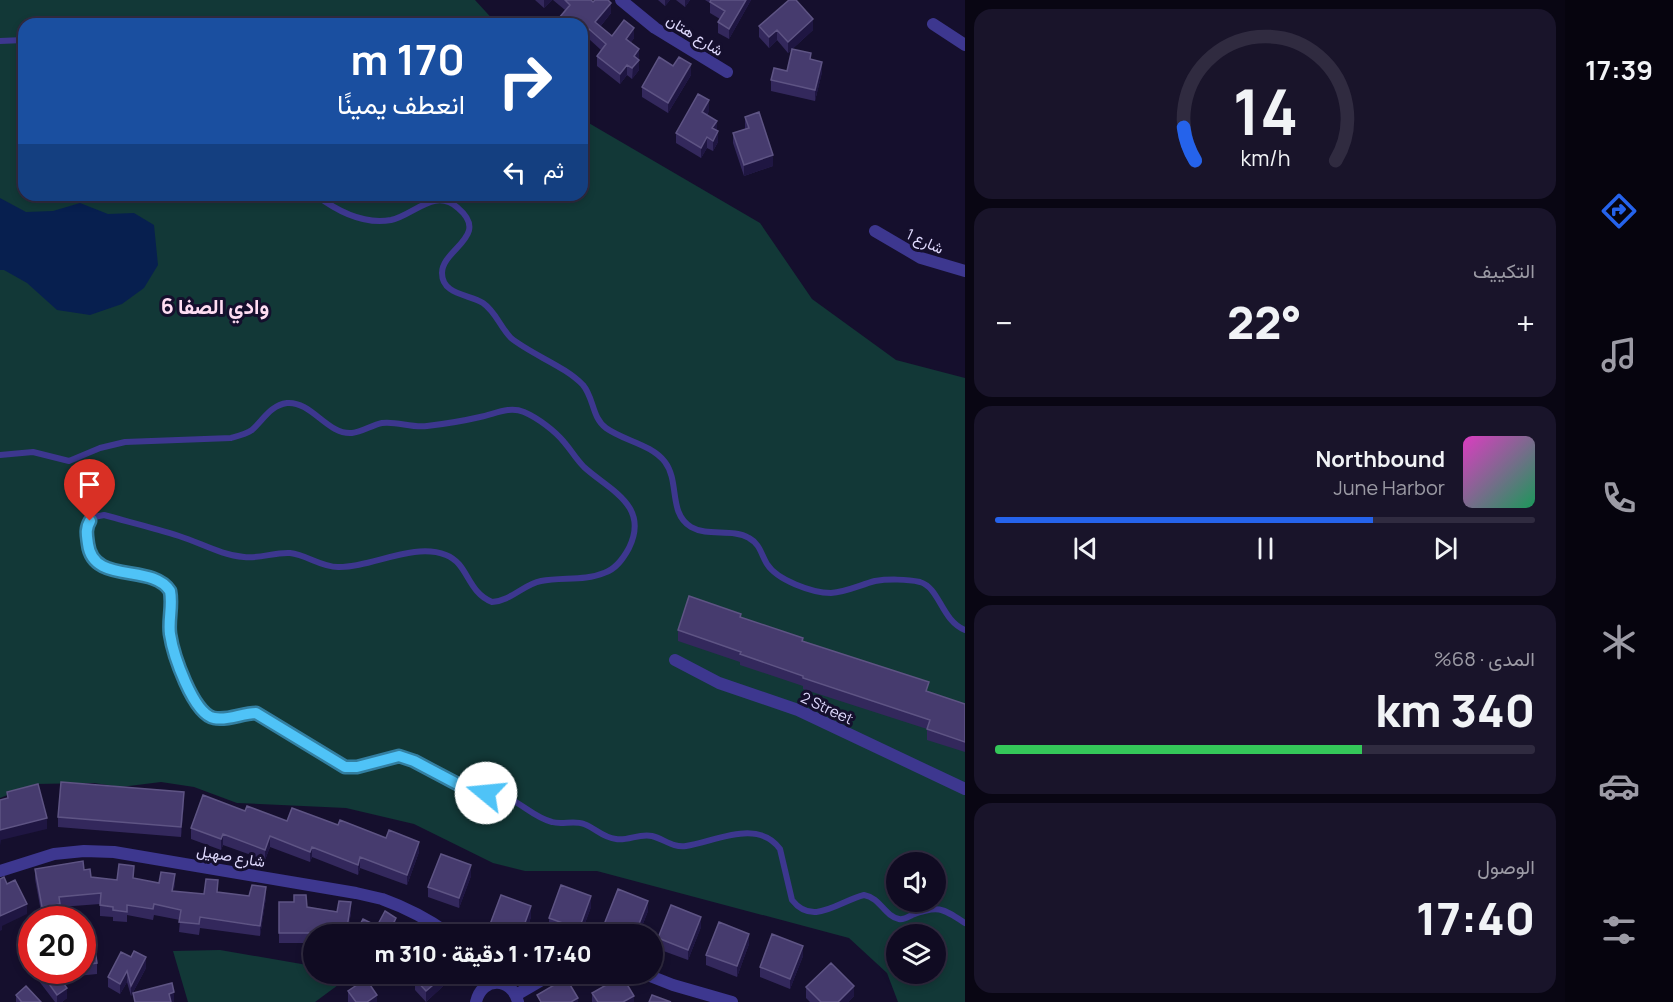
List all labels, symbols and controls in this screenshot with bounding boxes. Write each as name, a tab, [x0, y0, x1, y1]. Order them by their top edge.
street label: شارع هتان	[662, 9, 728, 62]
text: 170 m	[350, 30, 465, 88]
icon: right	[486, 42, 564, 120]
text: 17:39	[1585, 51, 1653, 88]
text: 14	[1232, 68, 1298, 154]
text: انعطف يمينًا	[337, 85, 465, 122]
text: km/h	[1240, 143, 1290, 172]
text: ثم	[543, 155, 564, 185]
icon: left	[498, 156, 531, 189]
icon: directions	[1598, 190, 1640, 232]
street label: شارع 1	[902, 223, 947, 260]
text: التكييف	[1473, 257, 1535, 284]
text: 22°	[1227, 291, 1302, 353]
district label: وادي الصفا 6	[161, 292, 269, 324]
text: −	[995, 300, 1013, 345]
text: +	[1516, 300, 1535, 345]
icon: music	[1598, 334, 1640, 376]
text: Northbound	[1315, 444, 1445, 474]
pin	[64, 459, 115, 521]
icon: arrive	[73, 468, 106, 501]
text: June Harbor	[1333, 474, 1445, 501]
icon: phone	[1598, 477, 1640, 519]
icon: previous	[1069, 532, 1102, 565]
icon: pause	[1249, 532, 1282, 565]
icon: next	[1429, 532, 1462, 565]
icon: climate	[1598, 621, 1640, 663]
text: المدى · 68%	[1434, 645, 1535, 672]
text: 340 km	[1375, 679, 1535, 741]
street label: 2 Street	[797, 687, 857, 729]
position arrow	[454, 761, 518, 825]
icon: car	[1598, 765, 1640, 807]
street label: شارع صهيل	[195, 840, 267, 873]
map controls	[886, 852, 946, 984]
button: sound	[886, 852, 946, 912]
text: الوصول	[1477, 853, 1535, 880]
text: 17:40	[1416, 887, 1535, 949]
speed limit sign: 20	[18, 906, 96, 984]
icon: filters	[1598, 909, 1640, 951]
button: layers	[886, 924, 946, 984]
text: 17:40 · 1 دقيقة · 310 m	[375, 939, 592, 969]

